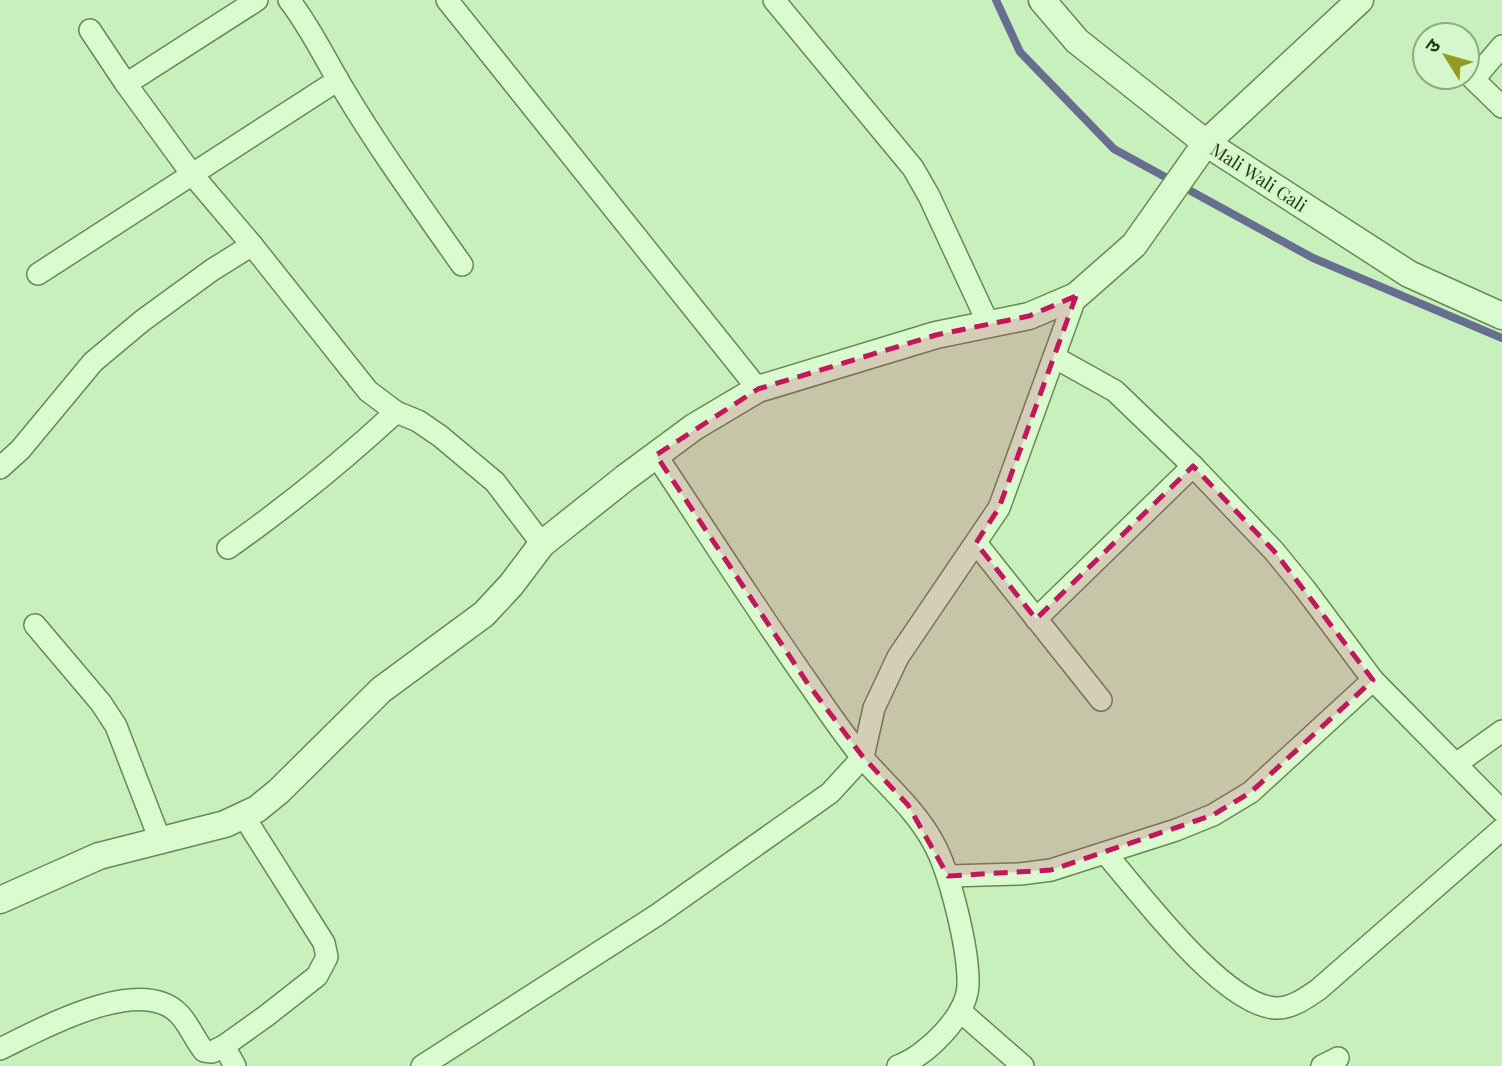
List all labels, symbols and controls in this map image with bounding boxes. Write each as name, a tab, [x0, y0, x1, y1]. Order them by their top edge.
north arrow	[1411, 21, 1481, 91]
text: उ	[1418, 32, 1446, 57]
street label: Mali Wali Gali	[1206, 137, 1312, 217]

